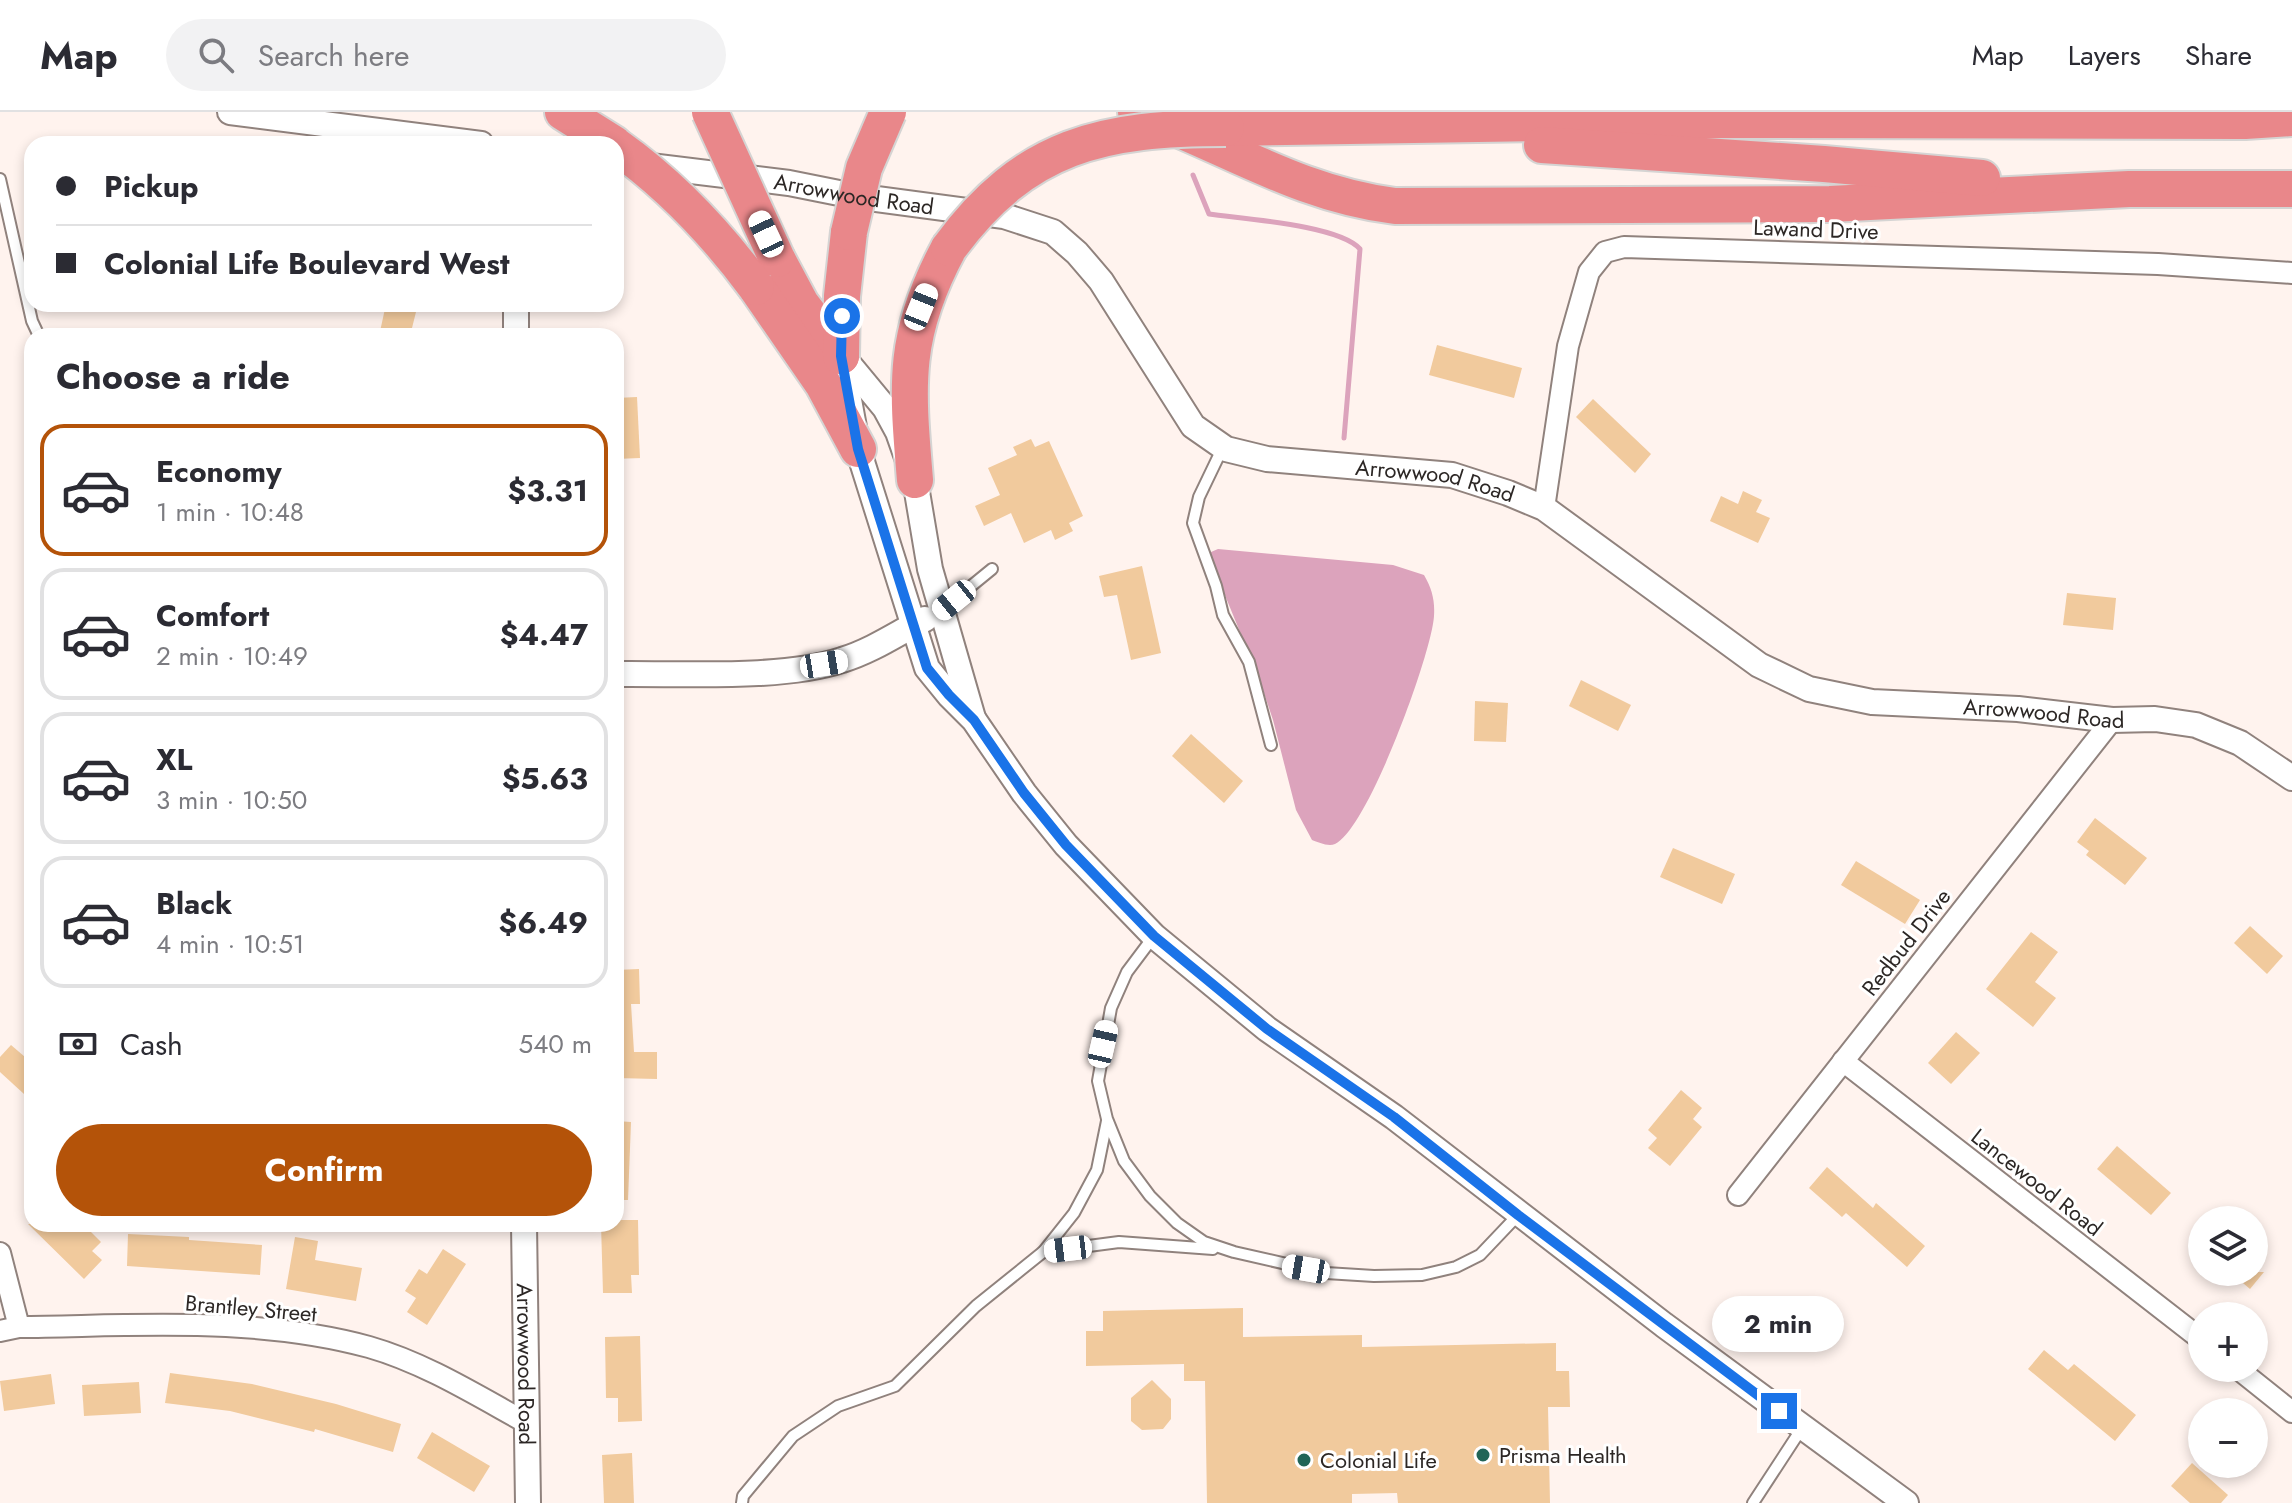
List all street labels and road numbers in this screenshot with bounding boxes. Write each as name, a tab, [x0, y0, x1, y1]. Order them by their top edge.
street label: Arrowwood Road	[772, 165, 936, 223]
street label: Lawand Drive	[1753, 211, 1879, 247]
street label: Arrowwood Road	[1354, 451, 1519, 510]
street label: Arrowwood Road	[1962, 690, 2125, 736]
street label: Redbud Drive	[1854, 882, 1958, 1002]
street label: Lancewood Road	[1965, 1121, 2109, 1243]
street label: Arrowwood Road	[509, 1283, 543, 1445]
street label: Brantley Street	[184, 1286, 319, 1330]

